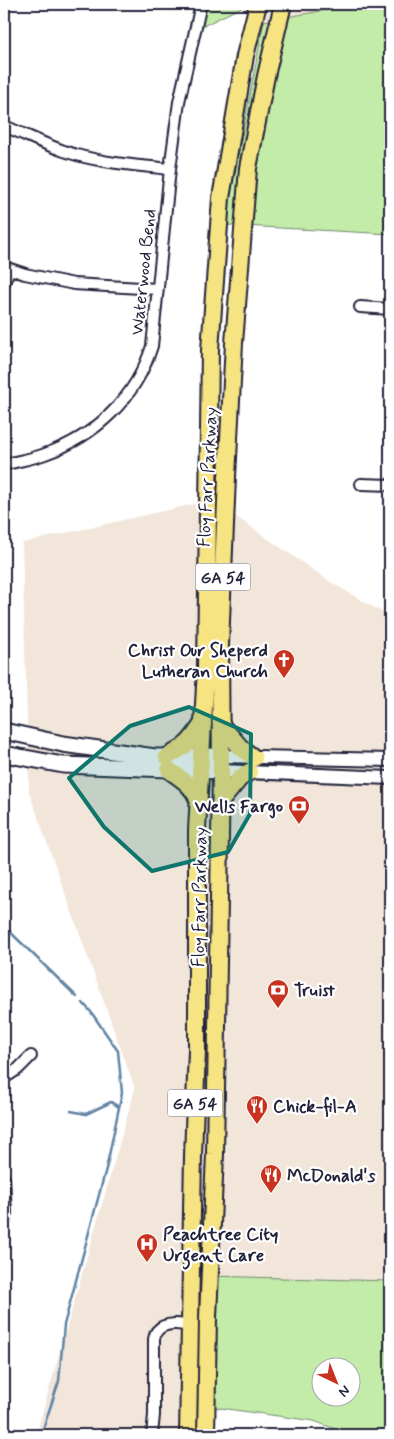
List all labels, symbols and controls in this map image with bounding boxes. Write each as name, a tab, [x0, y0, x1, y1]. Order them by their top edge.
street label: Waterwood Bend	[125, 208, 163, 336]
street label: Floy Farr Parkway	[192, 406, 224, 548]
road number: GA 54	[196, 564, 250, 590]
place label: Christ Our Sheperd Lutheran Church	[128, 639, 268, 684]
church icon: Christ Our Sheperd Lutheran Church	[272, 648, 296, 679]
bank icon: Wells Fargo	[287, 794, 311, 825]
place label: Wells Fargo	[194, 795, 283, 819]
street label: Floy Farr Parkway	[187, 827, 213, 967]
bank icon: Truist	[266, 978, 290, 1009]
place label: Truist	[294, 979, 335, 1003]
road number: GA 54	[168, 1090, 222, 1116]
restaurant icon: Chick-fil-A	[245, 1094, 269, 1125]
place label: Chick-fil-A	[273, 1095, 357, 1119]
restaurant icon: McDonald's	[259, 1163, 283, 1194]
place label: McDonald's	[287, 1164, 375, 1188]
place label: Peachtree City Urgent Care	[163, 1223, 278, 1270]
hospital icon: Peachtree City Urgent Care	[135, 1232, 159, 1263]
north arrow	[312, 1356, 362, 1406]
text: N	[335, 1381, 354, 1401]

